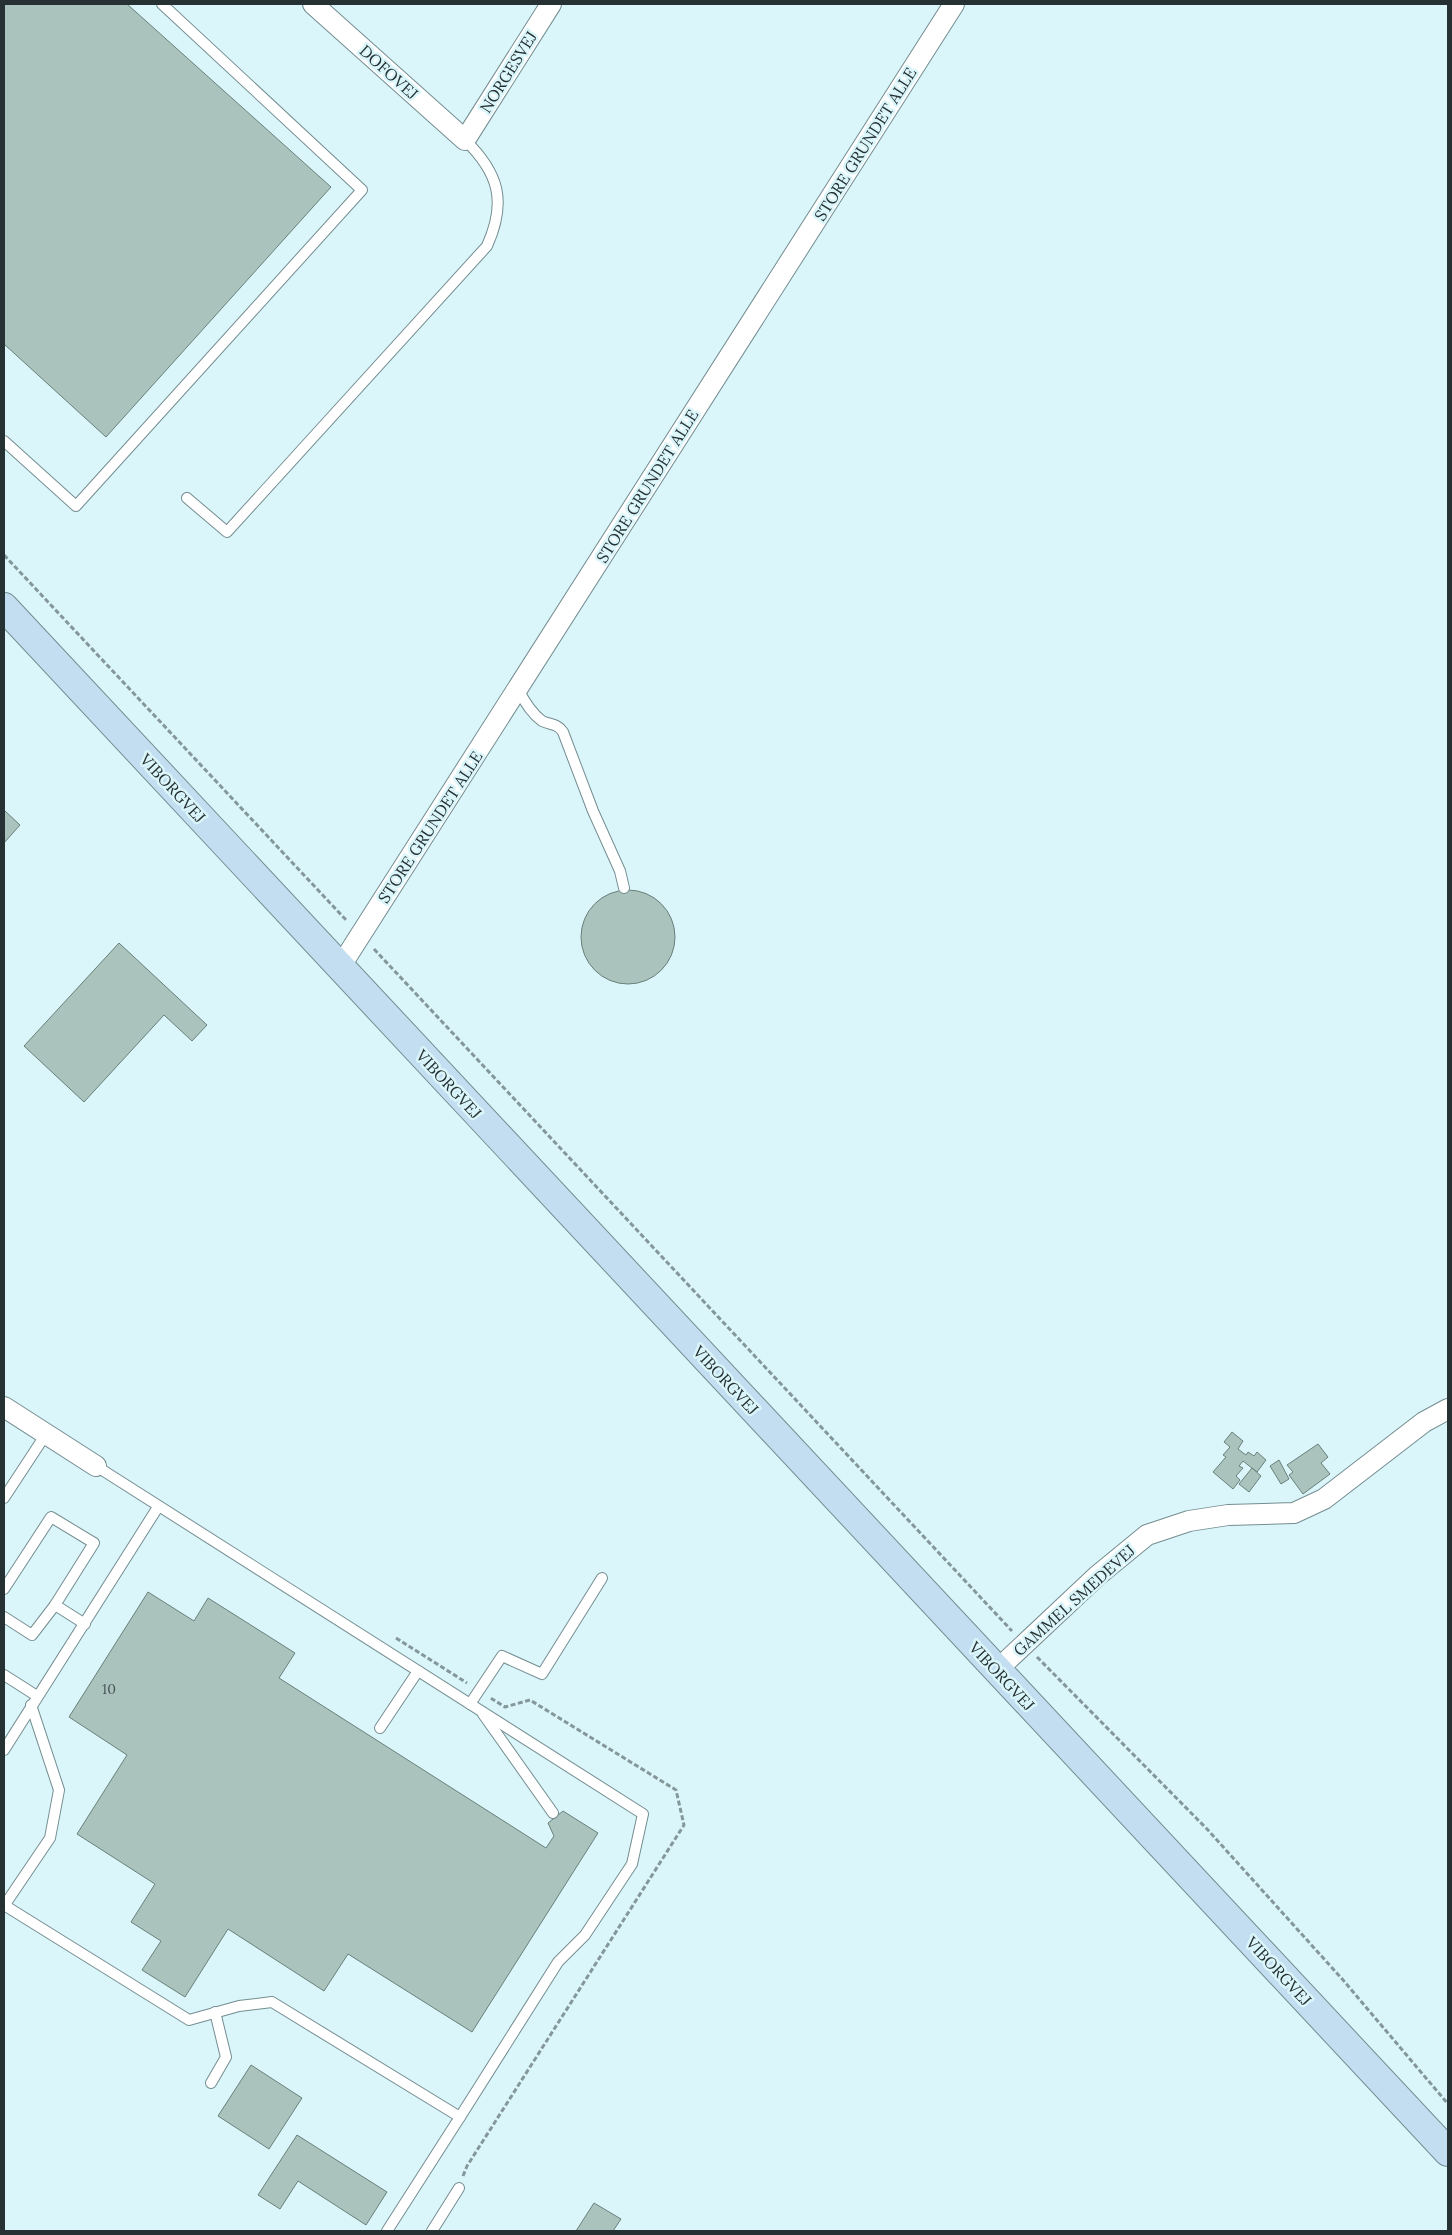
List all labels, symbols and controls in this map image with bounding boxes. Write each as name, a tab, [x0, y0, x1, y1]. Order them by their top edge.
street label: NORGESVEJ	[475, 28, 541, 116]
street label: DOFOVEJ	[356, 40, 422, 104]
street label: STORE GRUNDET ALLE	[810, 64, 920, 224]
street label: STORE GRUNDET ALLE	[592, 406, 702, 566]
street label: STORE GRUNDET ALLE	[373, 747, 487, 907]
street label: VIBORGVEJ	[135, 749, 210, 827]
street label: VIBORGVEJ	[411, 1045, 486, 1123]
street label: VIBORGVEJ	[688, 1341, 763, 1419]
street label: GAMMEL SMEDEVEJ	[1009, 1540, 1139, 1660]
street label: VIBORGVEJ	[964, 1637, 1039, 1715]
house number: 10	[102, 1680, 116, 1698]
street label: VIBORGVEJ	[1241, 1932, 1316, 2010]

